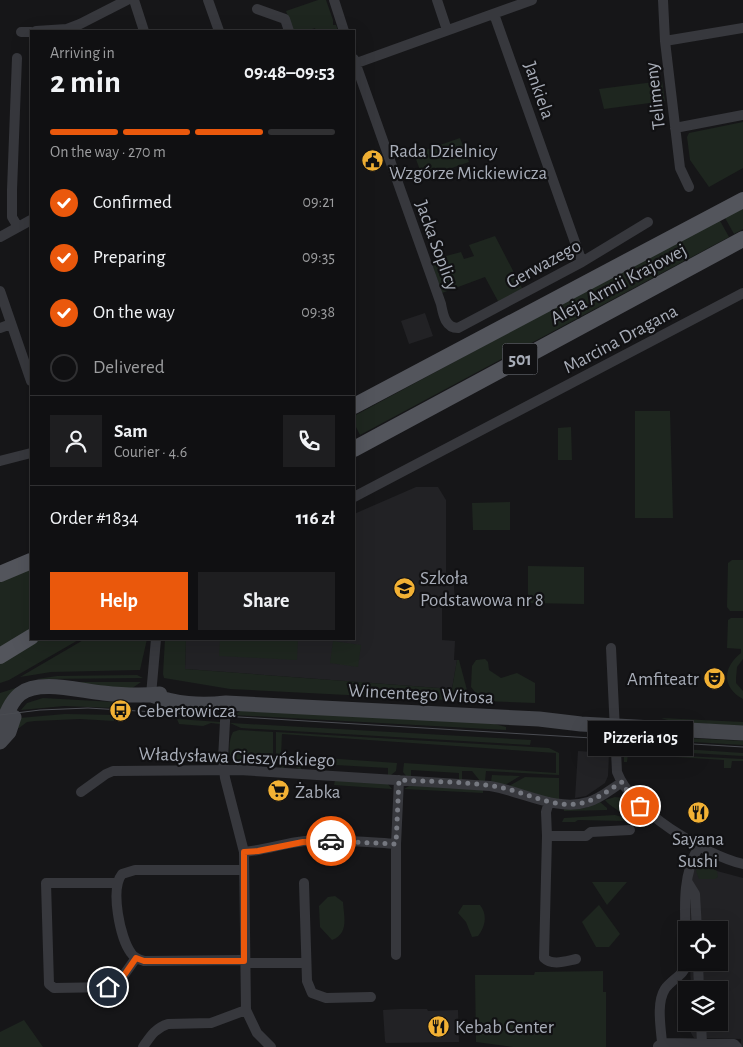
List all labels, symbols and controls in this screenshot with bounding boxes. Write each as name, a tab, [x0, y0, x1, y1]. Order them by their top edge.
text: Arriving in	[50, 45, 115, 61]
street label: Jankiela	[520, 59, 557, 122]
street label: Telimeny	[642, 61, 669, 131]
text: 09:48–09:53	[244, 63, 335, 82]
text: 2 min	[50, 66, 121, 98]
place label: Rada Dzielnicy Wzgórze Mickiewicza	[389, 142, 548, 183]
text: On the way · 270 m	[50, 144, 166, 160]
public building icon: Rada Dzielnicy Wzgórze Mickiewicza	[361, 149, 385, 173]
icon: check	[50, 189, 78, 217]
text: Confirmed	[93, 193, 172, 212]
text: 09:21	[303, 194, 335, 210]
street label: Jacka Soplicy	[412, 198, 462, 293]
street label: Gerwazego	[503, 236, 584, 293]
street label: Aleja Armii Krajowej	[547, 240, 690, 328]
icon: check	[50, 244, 78, 272]
text: Preparing	[93, 248, 166, 267]
text: 09:35	[302, 249, 335, 265]
icon: check	[50, 299, 78, 327]
street label: Marcina Dragana	[560, 301, 681, 377]
text: On the way	[93, 303, 175, 322]
text: 09:38	[301, 304, 335, 320]
road number: 501	[502, 344, 538, 374]
text: Delivered	[93, 358, 165, 377]
button: person	[50, 415, 102, 467]
button: phone	[283, 415, 335, 467]
text: Sam	[114, 422, 148, 441]
text: Courier · 4.6	[114, 444, 187, 460]
text: Order #1834	[50, 509, 138, 528]
text: 116 zł	[296, 509, 335, 528]
place label: Szkoła Podstawowa nr 8	[420, 569, 544, 610]
button: Help	[50, 572, 188, 630]
button: Share	[198, 572, 335, 630]
school or university icon: Szkoła Podstawowa nr 8	[392, 576, 416, 600]
theatre icon: Amfiteatr	[703, 666, 727, 690]
place label: Amfiteatr	[627, 670, 699, 689]
street label: Wincentego Witosa	[348, 681, 494, 708]
bus stop icon: Cebertowicza	[109, 698, 133, 722]
place label: Cebertowicza	[137, 702, 236, 721]
callout: Pizzeria 105	[588, 721, 692, 756]
text: Pizzeria 105	[603, 730, 678, 746]
street label: Władysława Cieszyńskiego	[138, 745, 336, 770]
supermarket icon: Żabka	[267, 779, 291, 803]
place label: Żabka	[295, 782, 341, 802]
pin	[619, 785, 661, 827]
icon: bag	[626, 792, 654, 820]
restaurant icon: Sayana Sushi	[686, 800, 710, 824]
courier	[306, 816, 356, 866]
icon: car	[317, 827, 345, 855]
place label: Sayana Sushi	[672, 830, 724, 871]
map controls	[678, 921, 728, 1031]
button: locate	[678, 921, 728, 971]
pin	[87, 966, 129, 1008]
icon: home	[94, 973, 122, 1001]
button: layers	[678, 981, 728, 1031]
restaurant icon: Kebab Center	[427, 1014, 451, 1038]
place label: Kebab Center	[455, 1018, 554, 1037]

